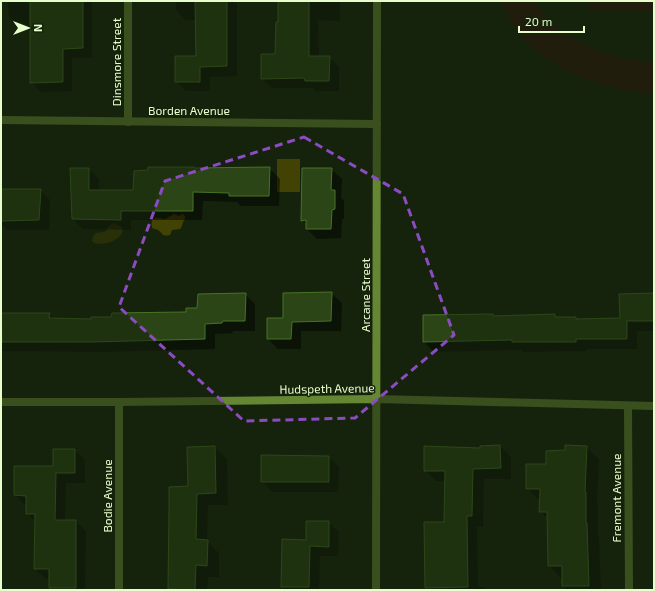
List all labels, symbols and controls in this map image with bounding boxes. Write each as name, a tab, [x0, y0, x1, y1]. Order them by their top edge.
north arrow	[8, 8, 48, 48]
scale bar	[519, 8, 584, 34]
text: 20 m	[525, 14, 552, 28]
street label: Dinsmore Street	[109, 17, 123, 106]
text: N	[32, 24, 45, 32]
street label: Borden Avenue	[148, 103, 230, 117]
street label: Arcane Street	[358, 258, 372, 332]
street label: Hudspeth Avenue	[279, 380, 375, 396]
street label: Fremont Avenue	[609, 454, 623, 542]
street label: Bodie Avenue	[100, 459, 114, 533]

